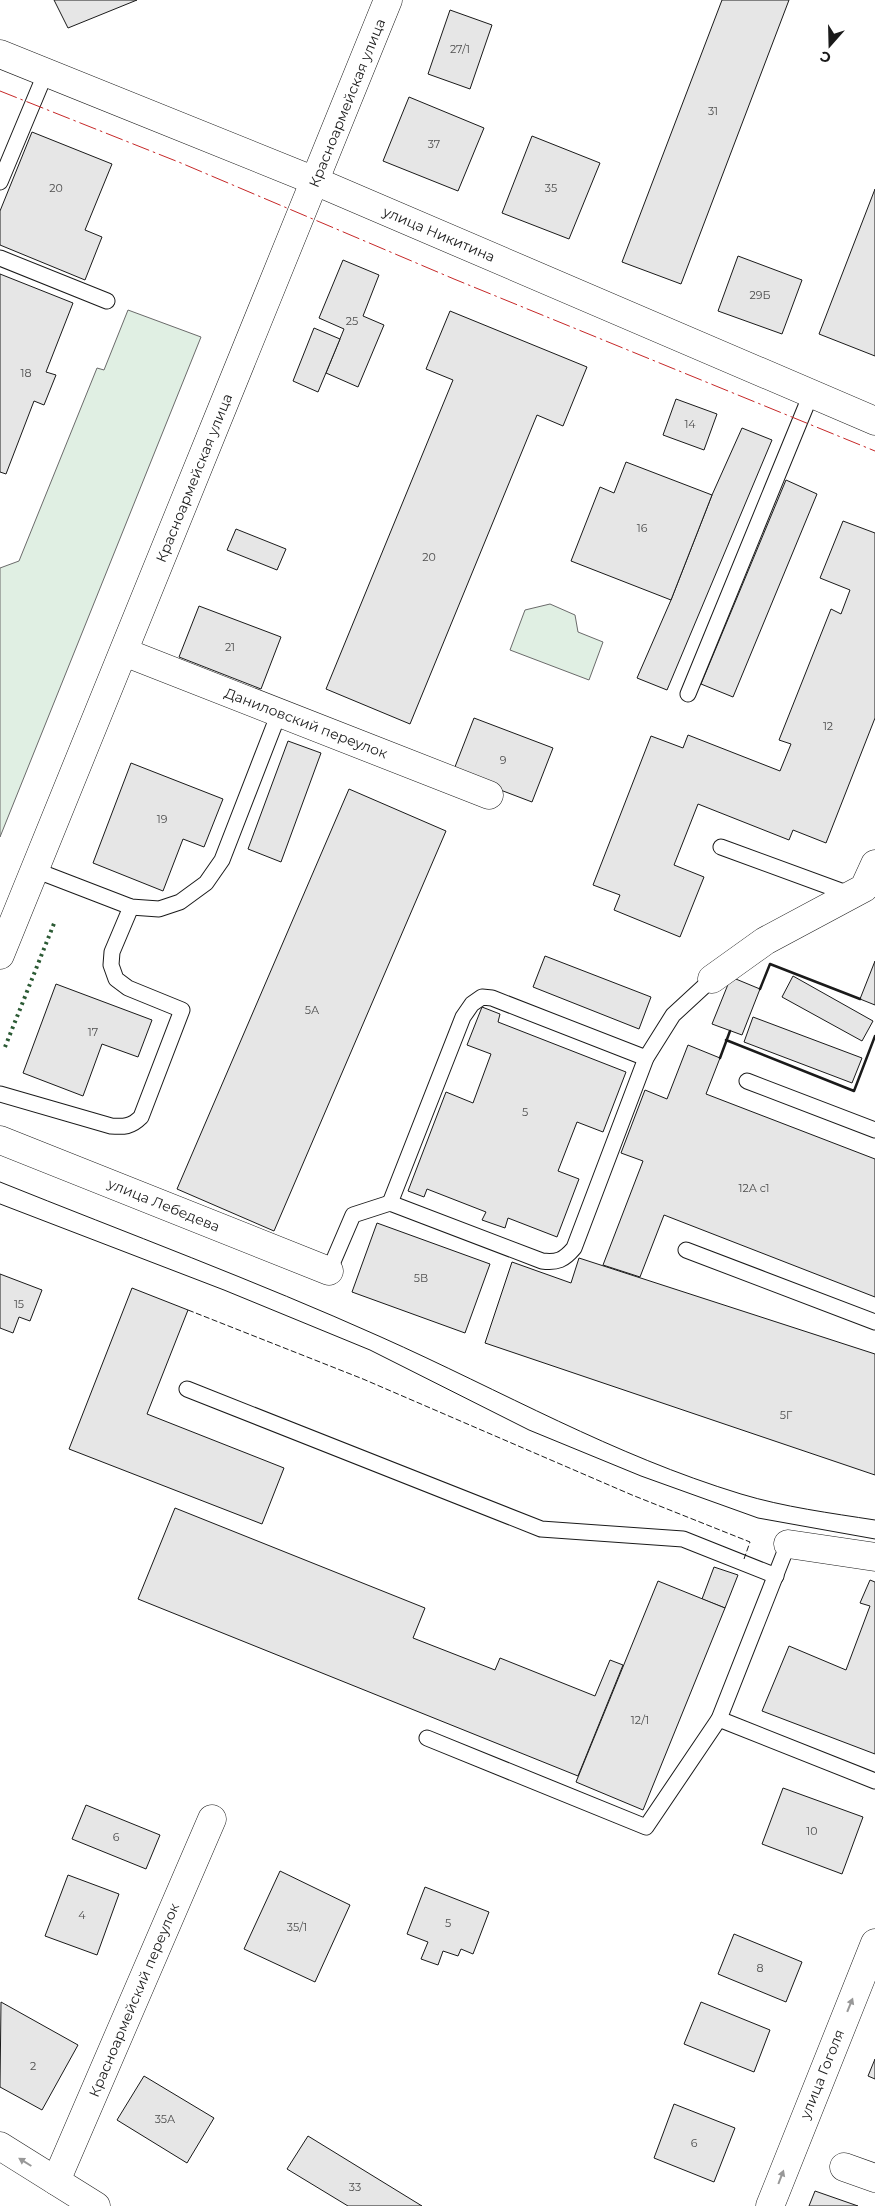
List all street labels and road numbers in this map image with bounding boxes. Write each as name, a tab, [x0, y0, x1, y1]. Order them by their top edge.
street label: Красноармейская улица	[305, 16, 389, 190]
street label: улица Никитина	[379, 202, 498, 266]
street label: Красноармейская улица	[152, 391, 236, 565]
street label: Даниловский переулок	[222, 684, 390, 762]
street label: улица Лебедева	[104, 1174, 223, 1236]
street label: Красноармейский переулок	[85, 1900, 183, 2100]
street label: улица Гоголя	[795, 2027, 848, 2122]

